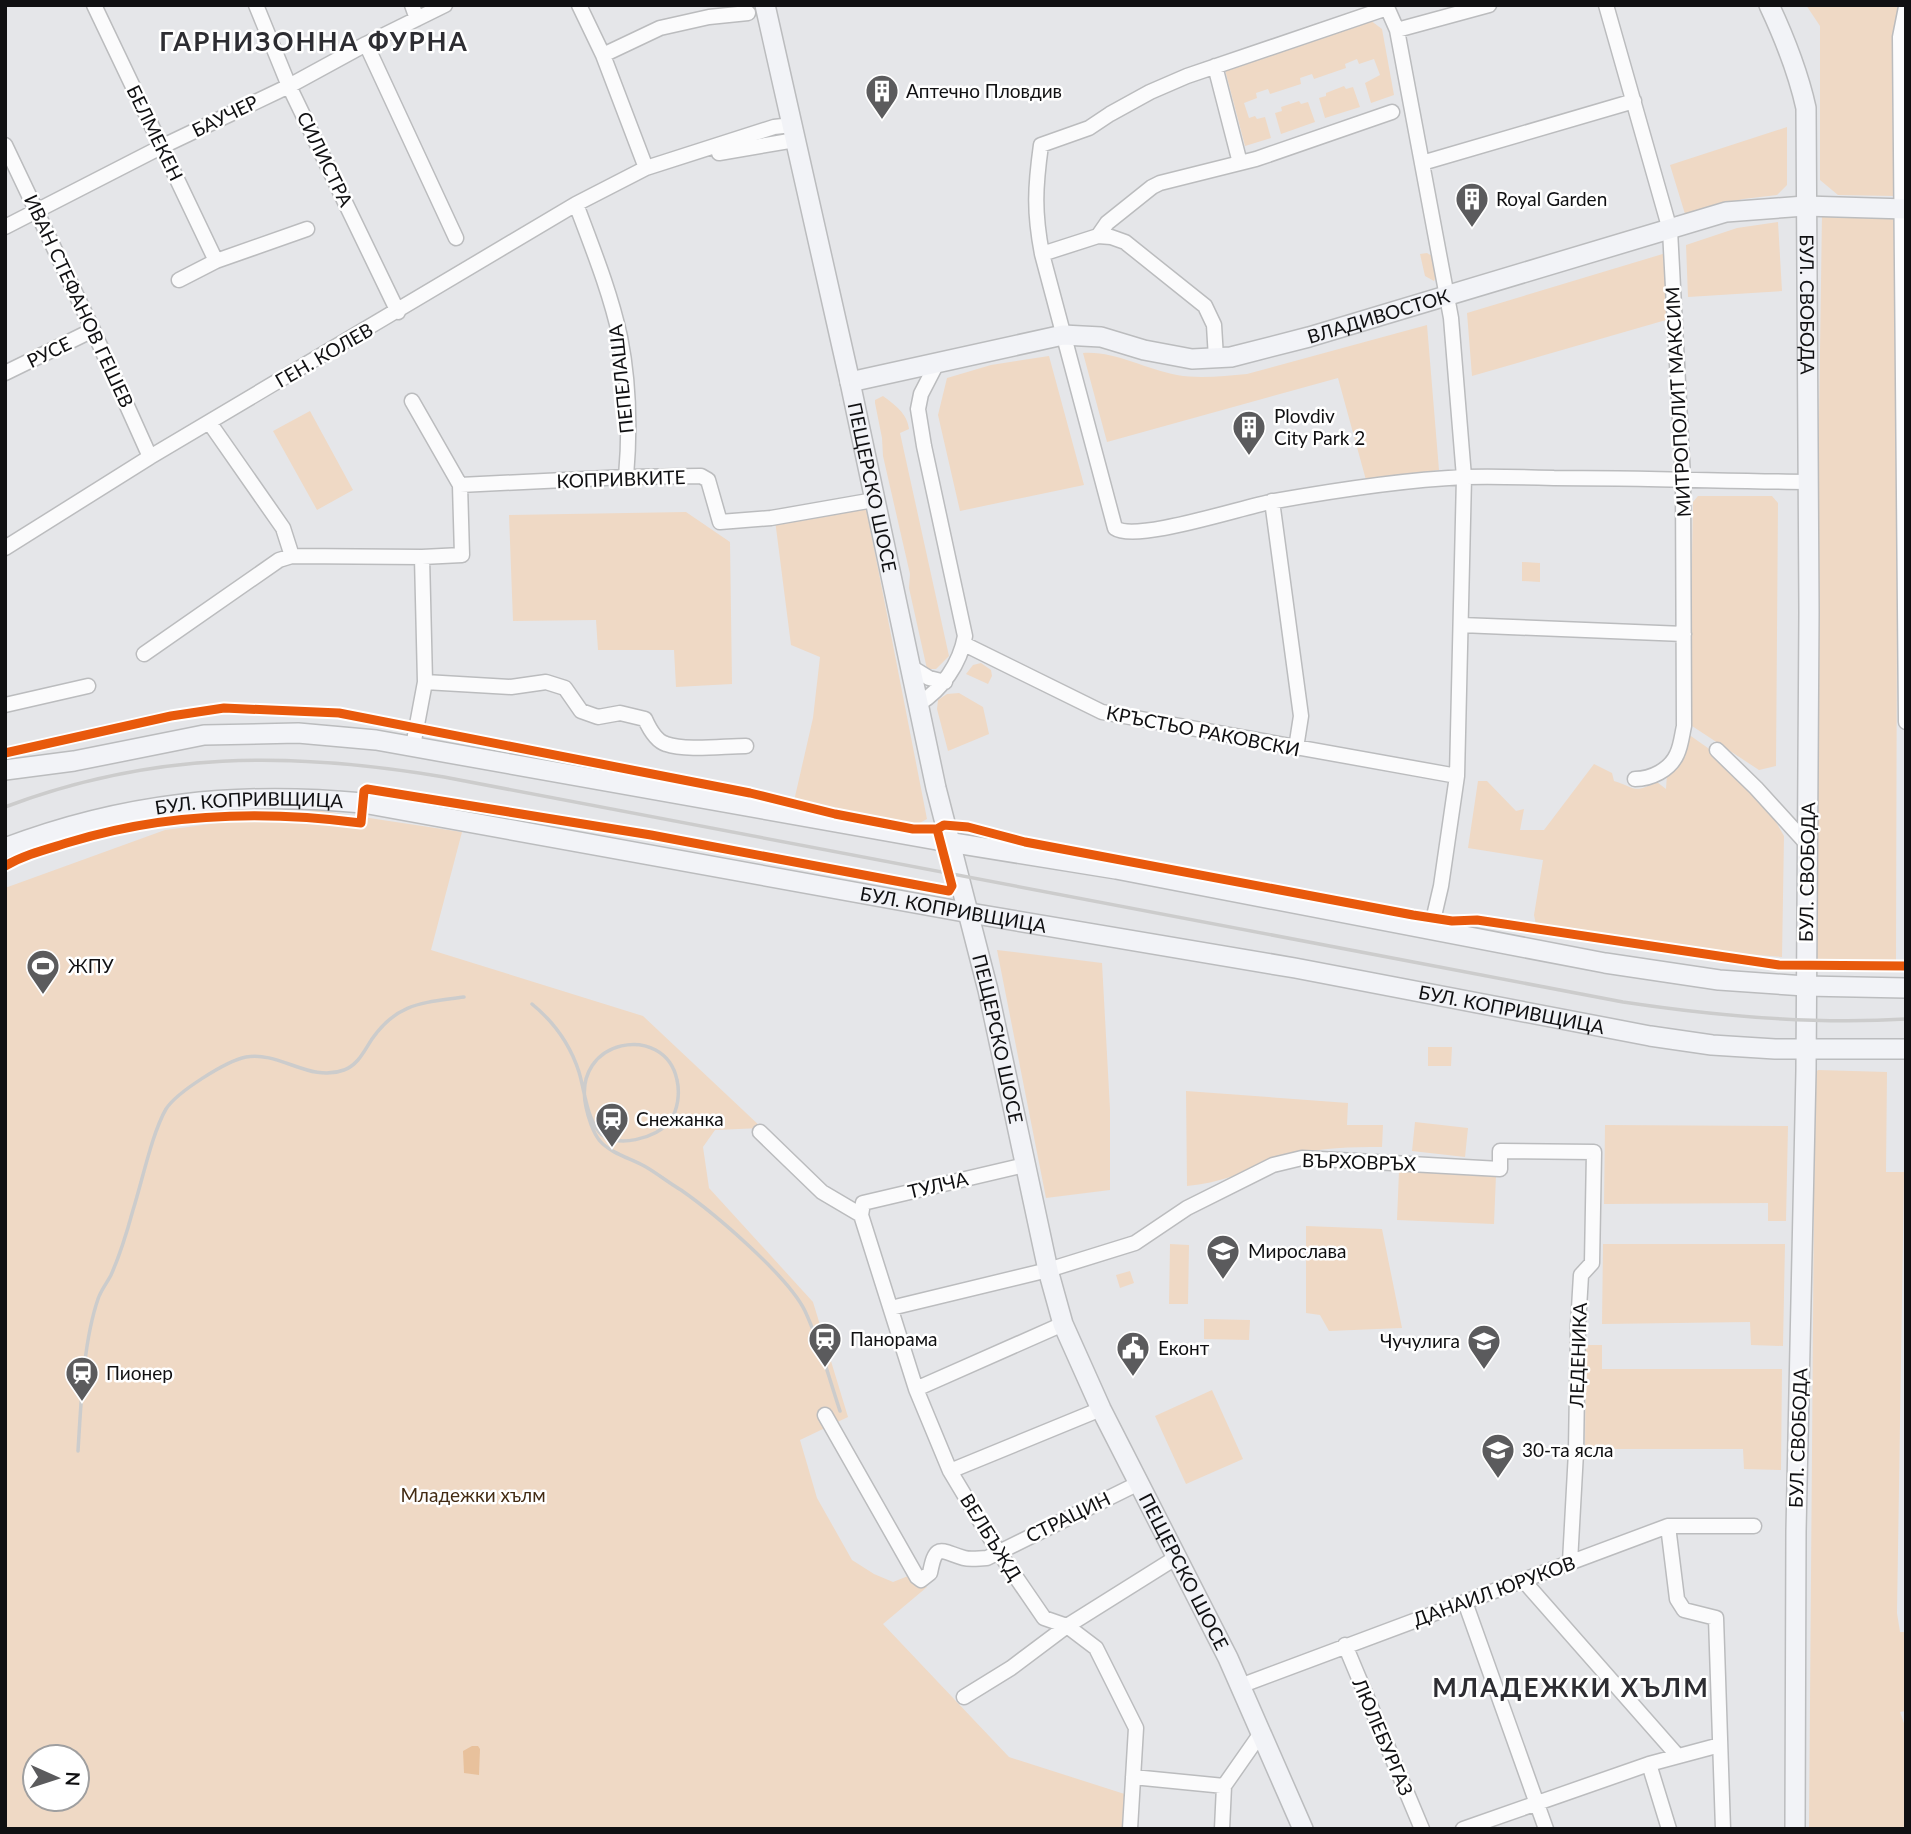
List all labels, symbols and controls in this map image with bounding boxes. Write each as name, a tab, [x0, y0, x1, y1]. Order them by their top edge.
district label: ГАРНИЗОННА ФУРНА	[159, 25, 469, 57]
building icon: Аптечно Пловдив	[863, 72, 901, 121]
place label: Аптечно Пловдив	[906, 79, 1062, 102]
street label: БЕЛМЕКЕН	[122, 81, 188, 184]
street label: БАУЧЕР	[188, 90, 262, 141]
street label: СИЛИСТРА	[293, 108, 358, 210]
building icon: Royal Garden	[1453, 180, 1491, 229]
place label: Royal Garden	[1496, 187, 1607, 210]
street label: ИВАН СТЕФАНОВ ГЕШЕВ	[20, 191, 139, 411]
street label: БУЛ. СВОБОДА	[1796, 234, 1820, 375]
street label: ВЛАДИВОСТОК	[1304, 283, 1452, 348]
street label: МИТРОПОЛИТ МАКСИМ	[1660, 286, 1695, 518]
street label: ГЕН. КОЛЕВ	[271, 317, 377, 392]
street label: ПЕПЕЛАША	[603, 323, 638, 435]
street label: РУСЕ	[23, 331, 75, 372]
street label: ПЕЩЕРСКО ШОСЕ	[844, 400, 902, 574]
place label: Plovdiv City Park 2	[1274, 404, 1365, 449]
building icon: Plovdiv City Park 2	[1230, 408, 1268, 457]
street label: КОПРИВКИТЕ	[556, 465, 686, 492]
street label: КРЪСТЬО РАКОВСКИ	[1104, 700, 1302, 761]
street label: БУЛ. КОПРИВЩИЦА	[153, 787, 344, 819]
street label: БУЛ. СВОБОДА	[1794, 802, 1819, 942]
street label: БУЛ. КОПРИВЩИЦА	[858, 881, 1048, 937]
sports icon: ЖПУ	[24, 947, 62, 996]
street label: ПЕЩЕРСКО ШОСЕ	[968, 952, 1028, 1126]
place label: ЖПУ	[68, 954, 114, 977]
street label: БУЛ. КОПРИВЩИЦА	[1417, 980, 1607, 1038]
station icon: Снежанка	[593, 1100, 631, 1149]
place label: Снежанка	[636, 1107, 724, 1130]
street label: ВЪРХОВРЪХ	[1302, 1148, 1417, 1175]
street label: ТУЛЧА	[906, 1166, 970, 1203]
school or university icon: Мирослава	[1204, 1232, 1242, 1281]
place label: Мирослава	[1248, 1239, 1346, 1262]
street label: ЛЕДЕНИКА	[1564, 1302, 1591, 1409]
station icon: Панорама	[806, 1320, 844, 1369]
school or university icon: Чучулига	[1465, 1322, 1503, 1371]
place label: Панорама	[850, 1327, 938, 1350]
public building icon: Еконт	[1114, 1329, 1152, 1378]
place label: Чучулига	[1380, 1329, 1460, 1352]
place label: Еконт	[1158, 1336, 1210, 1359]
station icon: Пионер	[63, 1354, 101, 1403]
place label: Пионер	[106, 1361, 173, 1384]
street label: БУЛ. СВОБОДА	[1784, 1367, 1811, 1508]
school or university icon: 30-та ясла	[1479, 1431, 1517, 1480]
place label: 30-та ясла	[1522, 1438, 1614, 1461]
park label: Младежки хълм	[400, 1483, 546, 1506]
street label: СТРАЦИН	[1022, 1486, 1114, 1547]
street label: ВЕЛБЪЖД	[956, 1489, 1027, 1584]
street label: ПЕЩЕРСКО ШОСЕ	[1135, 1489, 1234, 1654]
street label: ДАНАИЛ ЮРУКОВ	[1410, 1550, 1578, 1631]
district label: МЛАДЕЖКИ ХЪЛМ	[1432, 1671, 1710, 1703]
street label: ЛЮЛЕБУРГАЗ	[1348, 1674, 1419, 1799]
north arrow	[21, 1743, 91, 1813]
text: N	[62, 1771, 85, 1787]

